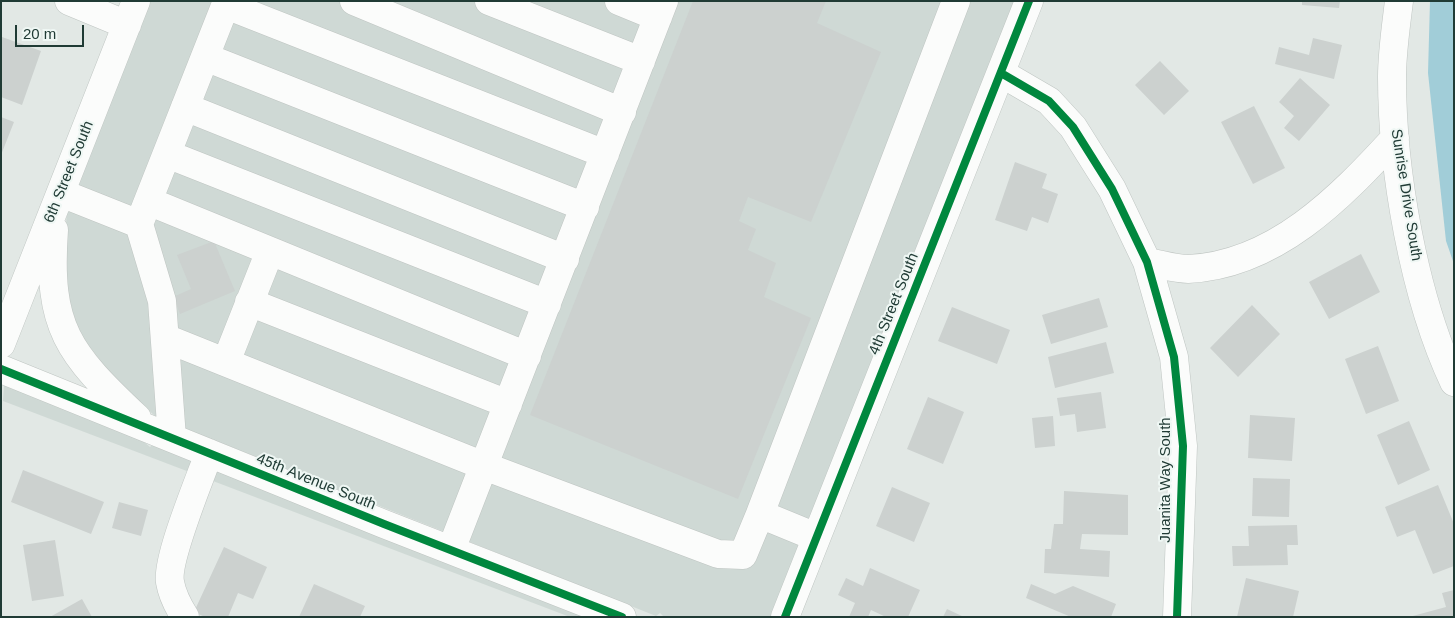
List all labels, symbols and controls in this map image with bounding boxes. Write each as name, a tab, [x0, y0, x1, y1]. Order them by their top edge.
scale bar	[18, 15, 86, 47]
text: 20 m	[23, 25, 56, 42]
street label: 6th Street South	[40, 118, 98, 226]
street label: Sunrise Drive South	[1387, 128, 1425, 262]
street label: 4th Street South	[865, 250, 923, 358]
street label: Juanita Way South	[1157, 417, 1175, 543]
street label: 45th Avenue South	[254, 450, 378, 514]

